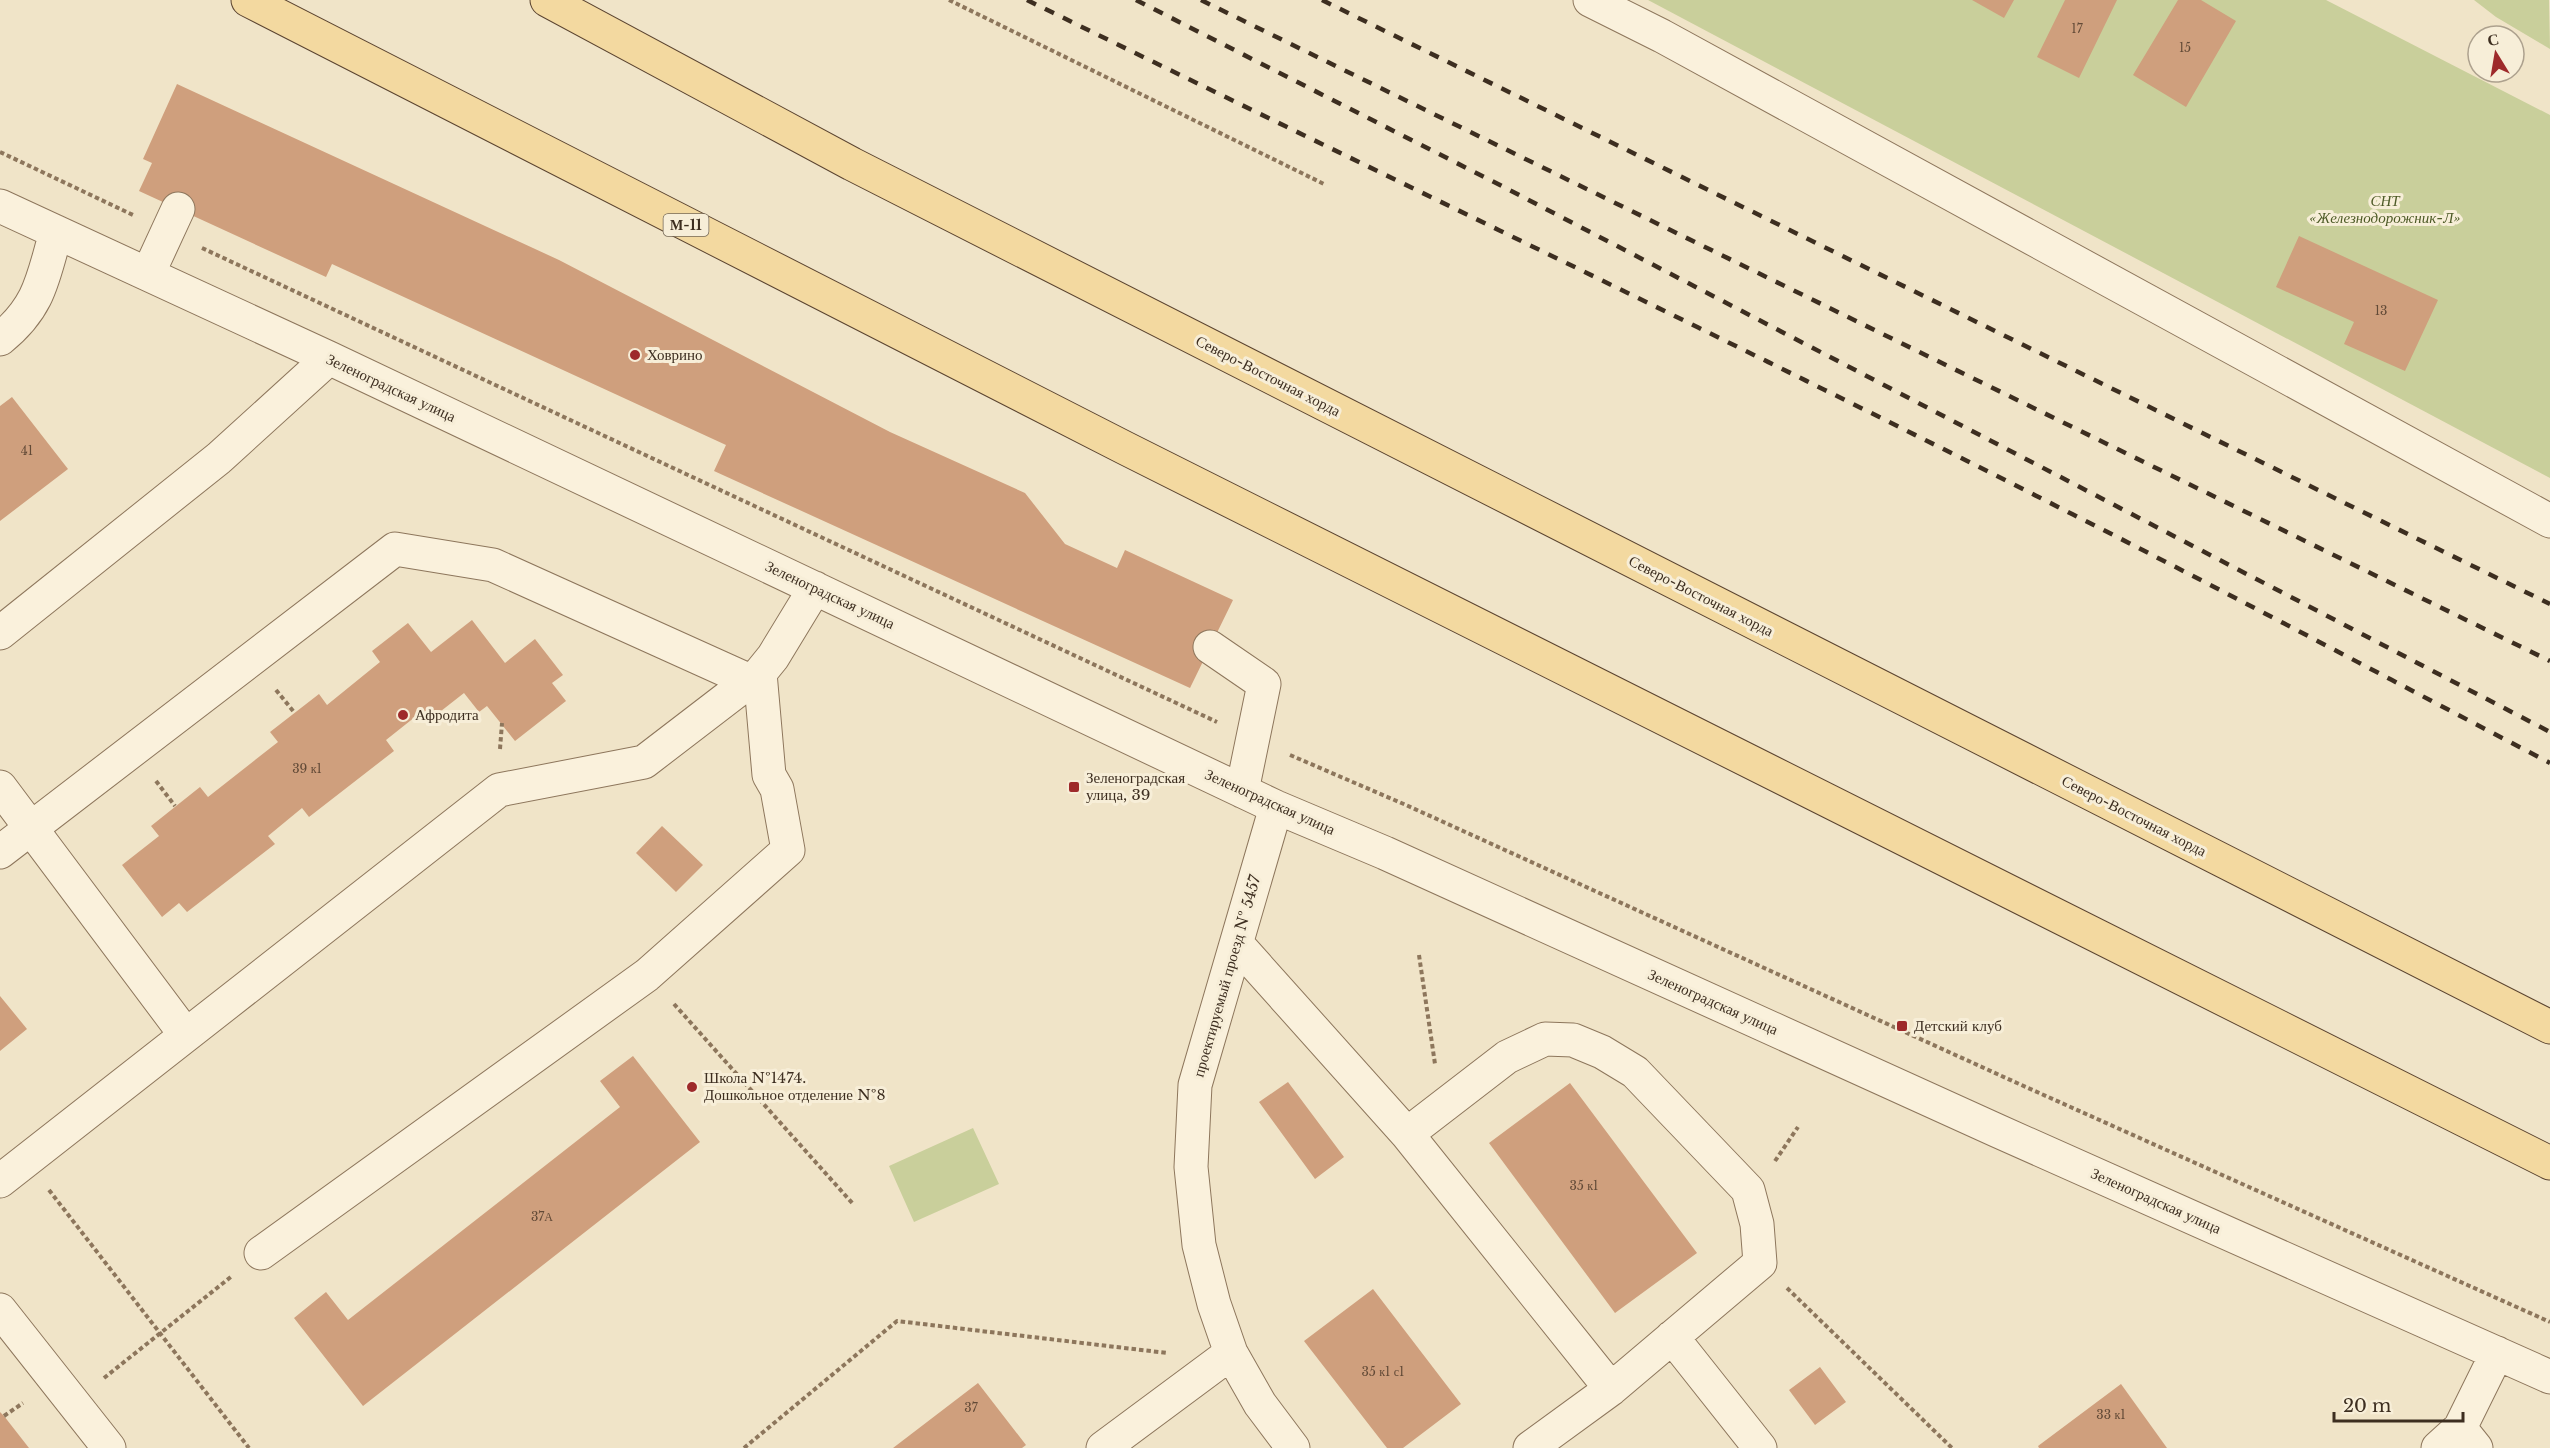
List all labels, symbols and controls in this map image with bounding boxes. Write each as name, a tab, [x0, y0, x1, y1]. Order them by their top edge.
house number: 17	[2071, 21, 2084, 36]
north arrow	[2466, 24, 2526, 84]
text: С	[2486, 28, 2501, 50]
house number: 15	[2179, 40, 2191, 55]
park label: СНТ «Железнодорожник-Л»	[2309, 191, 2461, 227]
road number: М-11	[664, 214, 708, 236]
house number: 13	[2375, 303, 2387, 318]
street label: Северо-Восточная хорда	[1193, 331, 1344, 420]
place label: Ховрино	[647, 345, 703, 364]
marker: Ховрино	[628, 348, 642, 362]
street label: Зеленоградская улица	[324, 349, 459, 426]
house number: 41	[21, 443, 33, 458]
street label: Северо-Восточная хорда	[1626, 551, 1777, 640]
street label: Зеленоградская улица	[763, 556, 898, 633]
place label: Афродита	[415, 705, 479, 724]
marker: Афродита	[396, 708, 410, 722]
house number: 39 к1	[292, 761, 322, 776]
street label: Зеленоградская улица	[1202, 764, 1339, 839]
place label: Зеленоградская улица, 39	[1086, 768, 1185, 804]
street label: Северо-Восточная хорда	[2059, 771, 2210, 860]
marker: Зеленоградская улица, 39	[1067, 780, 1081, 794]
street label: проектируемый проезд № 5457	[1189, 872, 1265, 1079]
street label: Зеленоградская улица	[1645, 964, 1782, 1039]
place label: Детский клуб	[1914, 1016, 2002, 1035]
marker: Детский клуб	[1895, 1019, 1909, 1033]
place label: Школа №1474. Дошкольное отделение №8	[704, 1068, 886, 1104]
marker: Школа №1474. Дошкольное отделение №8	[685, 1080, 699, 1094]
street label: Зеленоградская улица	[2088, 1163, 2225, 1238]
house number: 35 к1	[1570, 1178, 1598, 1193]
house number: 37А	[531, 1209, 553, 1224]
house number: 35 к1 с1	[1362, 1364, 1404, 1379]
scale bar	[2334, 1385, 2463, 1423]
text: 20 m	[2343, 1395, 2391, 1417]
house number: 37	[964, 1400, 979, 1415]
house number: 33 к1	[2096, 1407, 2126, 1422]

